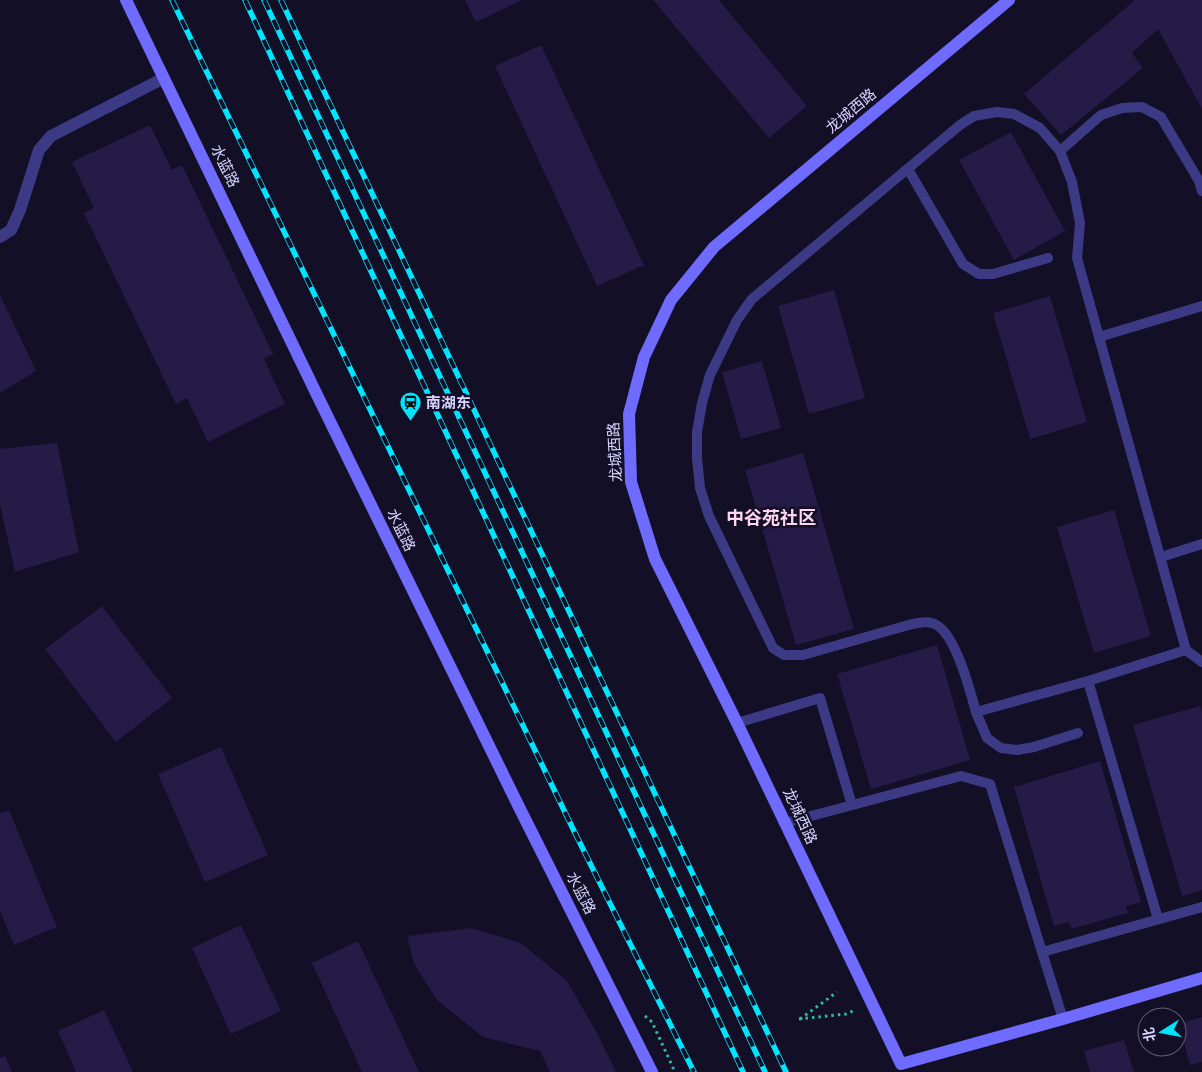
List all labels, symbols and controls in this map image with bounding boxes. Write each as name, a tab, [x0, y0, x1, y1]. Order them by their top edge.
street label: 龙城西路	[822, 85, 881, 139]
street label: 水蓝路	[205, 142, 242, 191]
station icon: 南湖东	[398, 391, 422, 422]
place label: 南湖东	[426, 395, 471, 414]
street label: 龙城西路	[604, 421, 628, 482]
street label: 水蓝路	[381, 506, 418, 555]
district label: 中谷苑社区	[726, 508, 816, 531]
street label: 龙城西路	[777, 785, 821, 848]
street label: 水蓝路	[561, 869, 598, 918]
north arrow	[1137, 1007, 1187, 1057]
text: 北	[1141, 1026, 1160, 1043]

